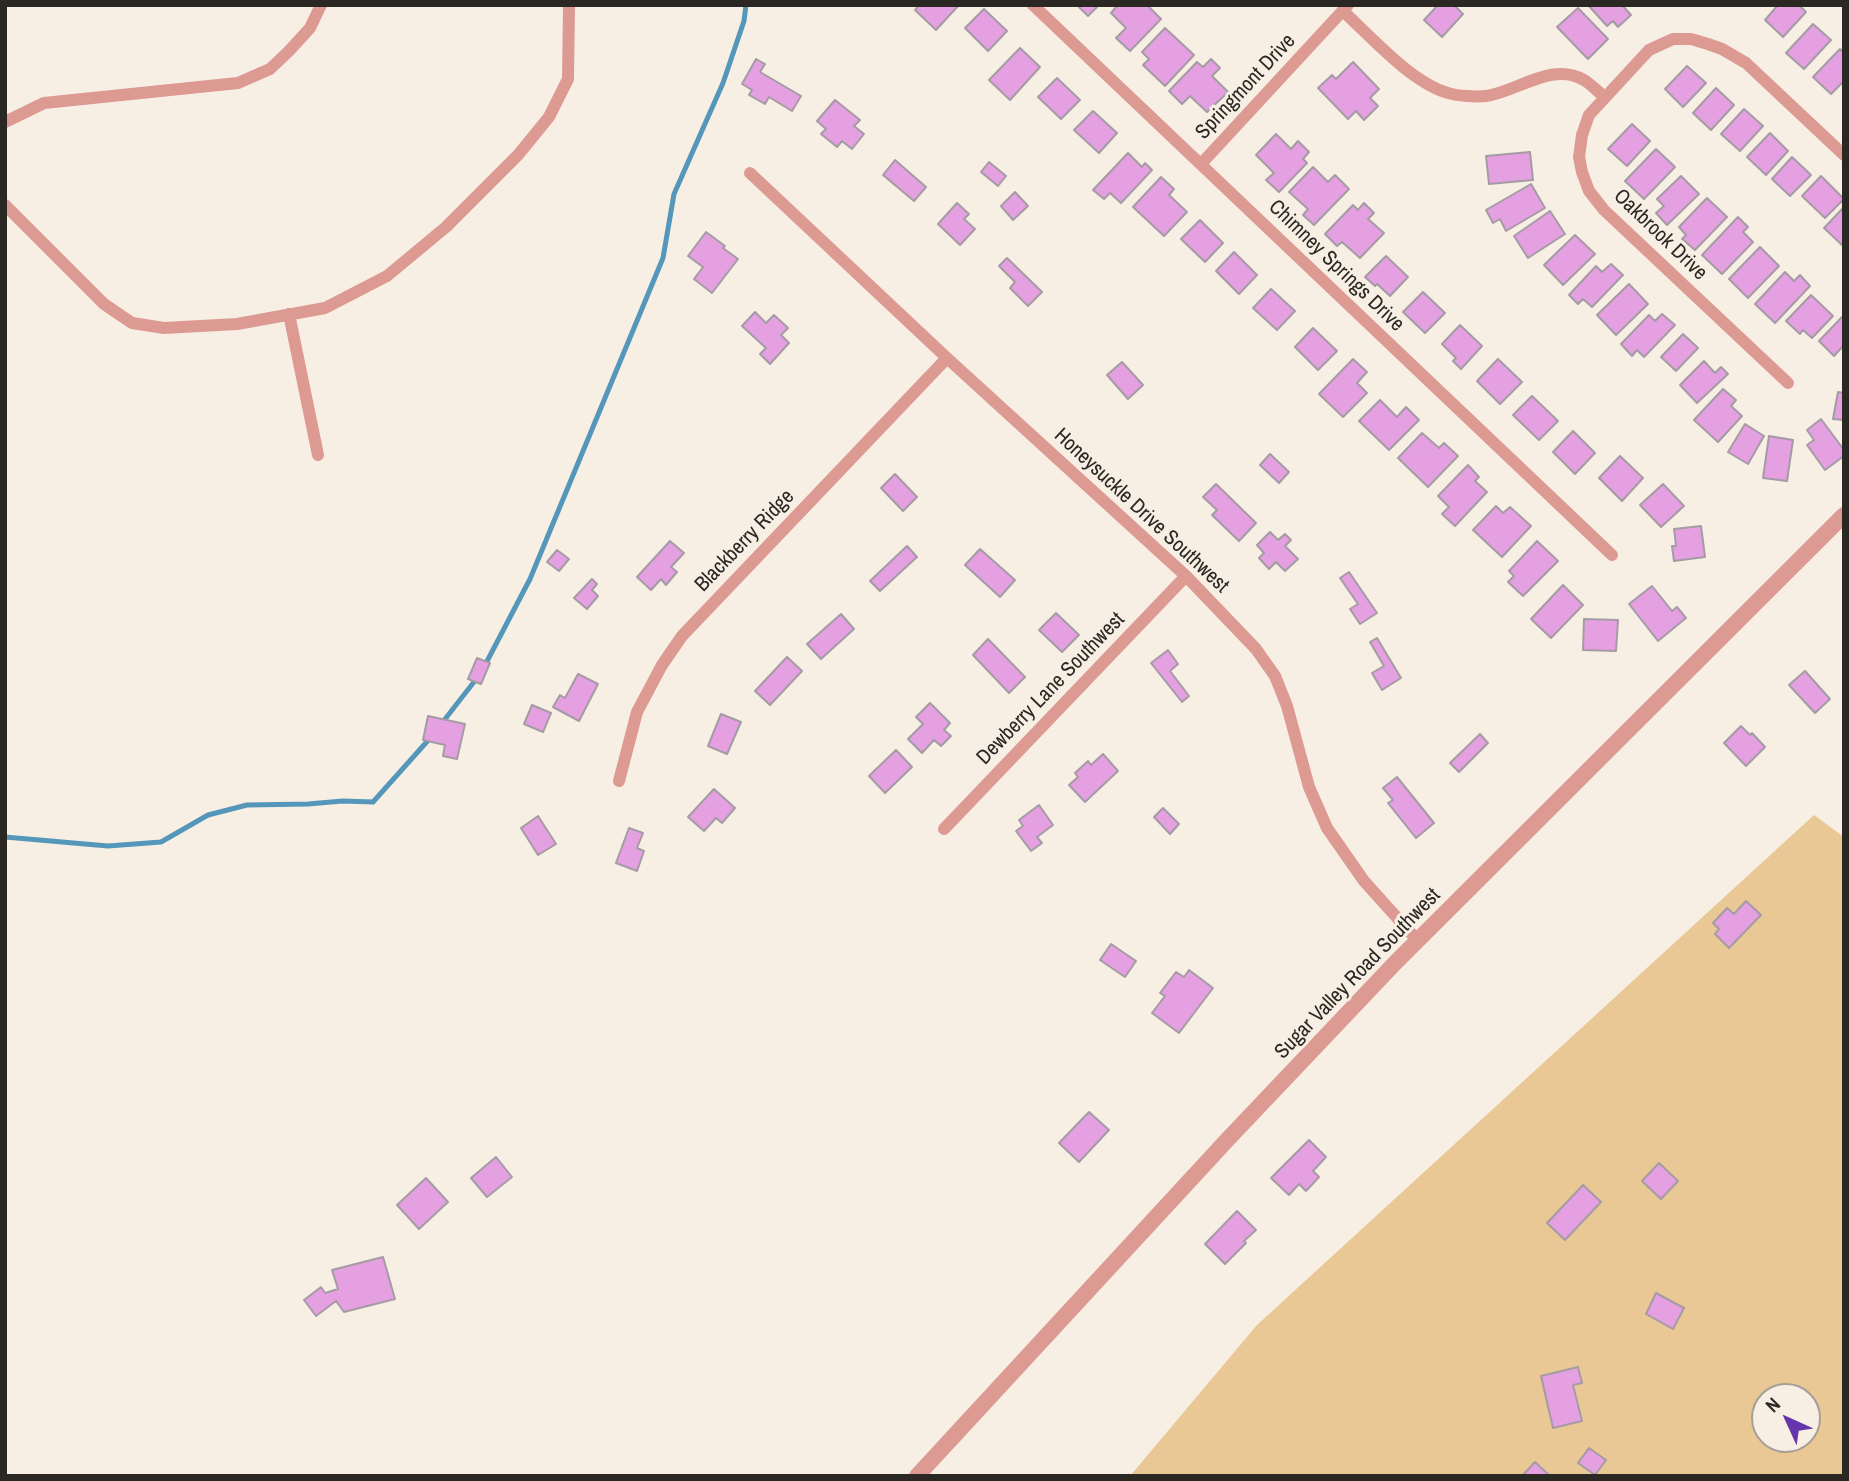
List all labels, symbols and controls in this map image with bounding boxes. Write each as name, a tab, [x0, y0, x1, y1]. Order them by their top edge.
street label: Springmont Drive	[1191, 29, 1301, 145]
street label: Oakbrook Drive	[1608, 184, 1712, 286]
street label: Chimney Springs Drive	[1263, 195, 1409, 337]
street label: Honeysuckle Drive Southwest	[1048, 423, 1234, 599]
street label: Blackberry Ridge	[690, 485, 800, 597]
street label: Dewberry Lane Southwest	[972, 608, 1130, 770]
street label: Sugar Valley Road Southwest	[1270, 883, 1446, 1065]
north arrow	[1751, 1383, 1821, 1453]
text: N	[1759, 1391, 1786, 1418]

